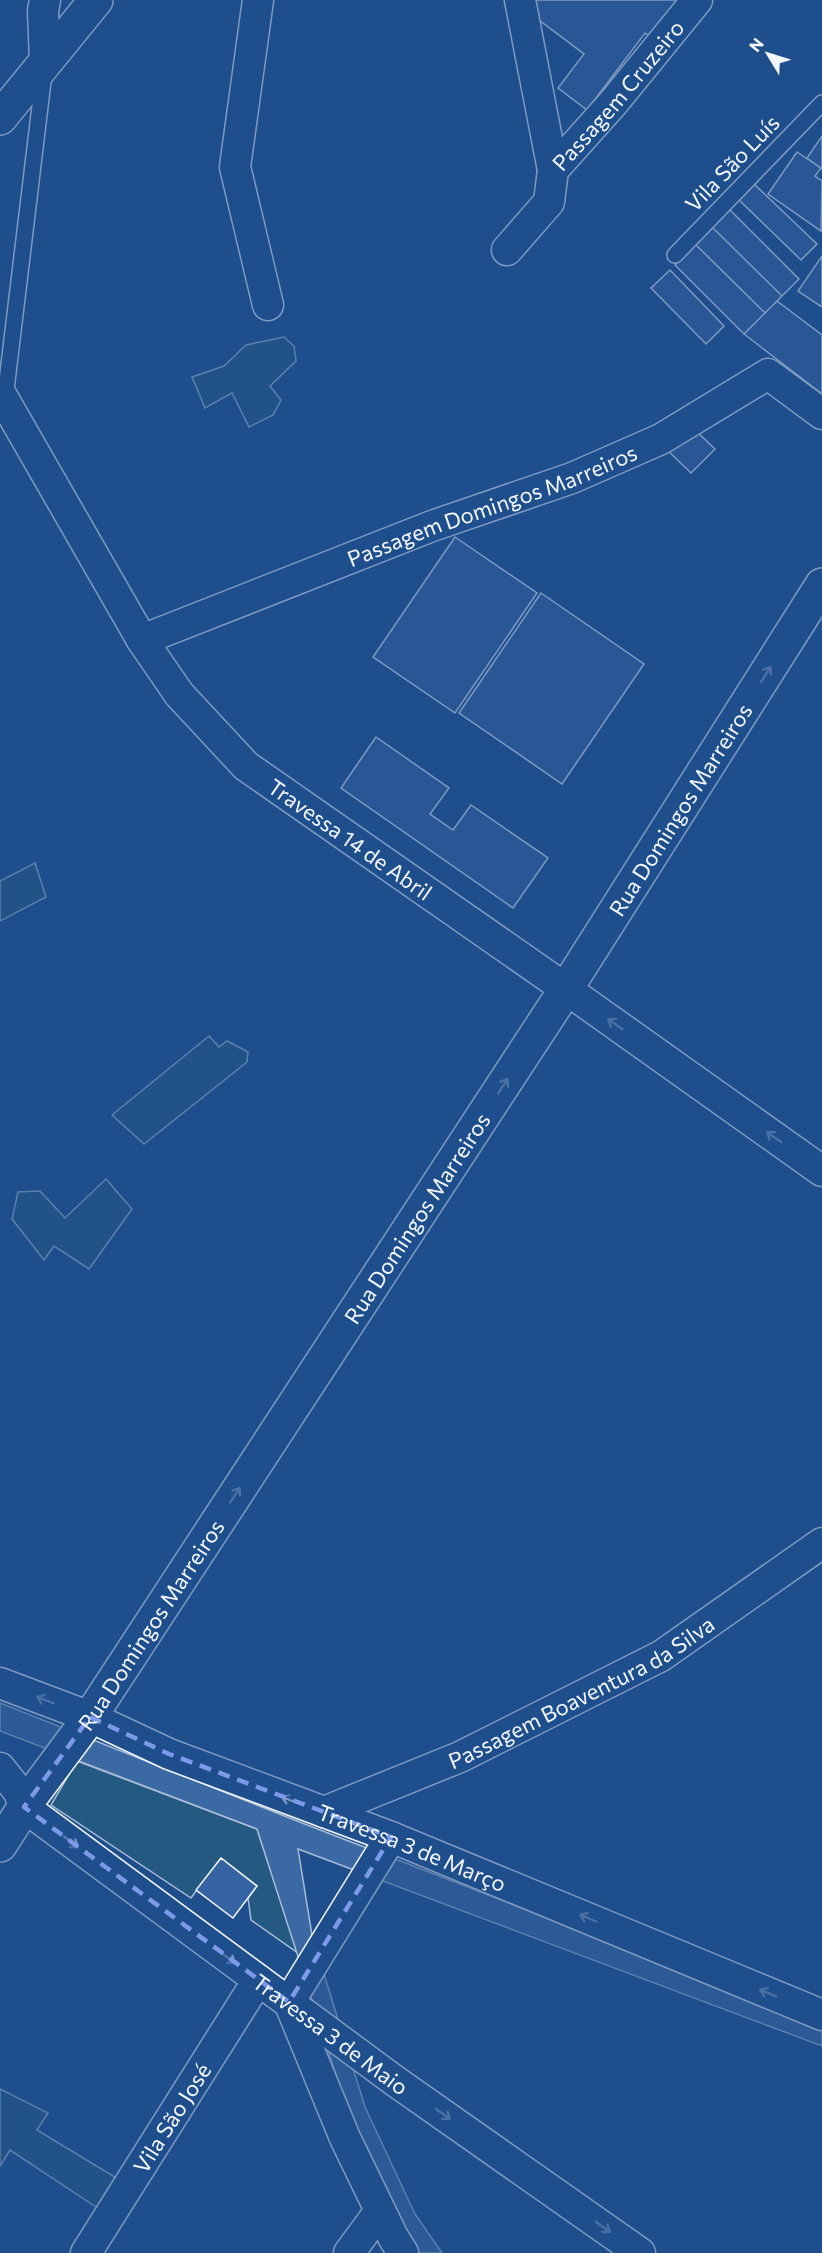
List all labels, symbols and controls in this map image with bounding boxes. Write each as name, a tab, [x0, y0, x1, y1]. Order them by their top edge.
street label: Passagem Cruzeiro	[546, 14, 689, 176]
north arrow	[738, 24, 798, 84]
text: N	[745, 34, 767, 55]
street label: Vila São Luís	[679, 109, 785, 217]
street label: Passagem Domingos Marreiros	[343, 438, 641, 572]
one-way arrow	[760, 666, 772, 683]
street label: Rua Domingos Marreiros	[602, 698, 757, 921]
street label: Travessa 14 de Abril	[263, 772, 438, 905]
one-way arrow	[608, 1018, 624, 1030]
one-way arrow	[497, 1078, 509, 1095]
street label: Rua Domingos Marreiros	[338, 1107, 495, 1328]
one-way arrow	[767, 1131, 783, 1143]
one-way arrow	[229, 1487, 241, 1504]
street label: Rua Domingos Marreiros	[72, 1514, 229, 1735]
street label: Passagem Boaventura da Silva	[444, 1610, 719, 1774]
one-way arrow	[36, 1693, 55, 1704]
one-way arrow	[281, 1793, 300, 1804]
street label: Travessa 3 de Março	[314, 1797, 511, 1897]
one-way arrow	[63, 1836, 79, 1848]
one-way arrow	[579, 1912, 598, 1923]
one-way arrow	[220, 1952, 236, 1965]
street label: Travessa 3 de Maio	[248, 1967, 414, 2100]
one-way arrow	[759, 1987, 778, 1998]
street label: Vila São José	[127, 2058, 216, 2178]
one-way arrow	[435, 2108, 451, 2120]
one-way arrow	[594, 2221, 610, 2233]

